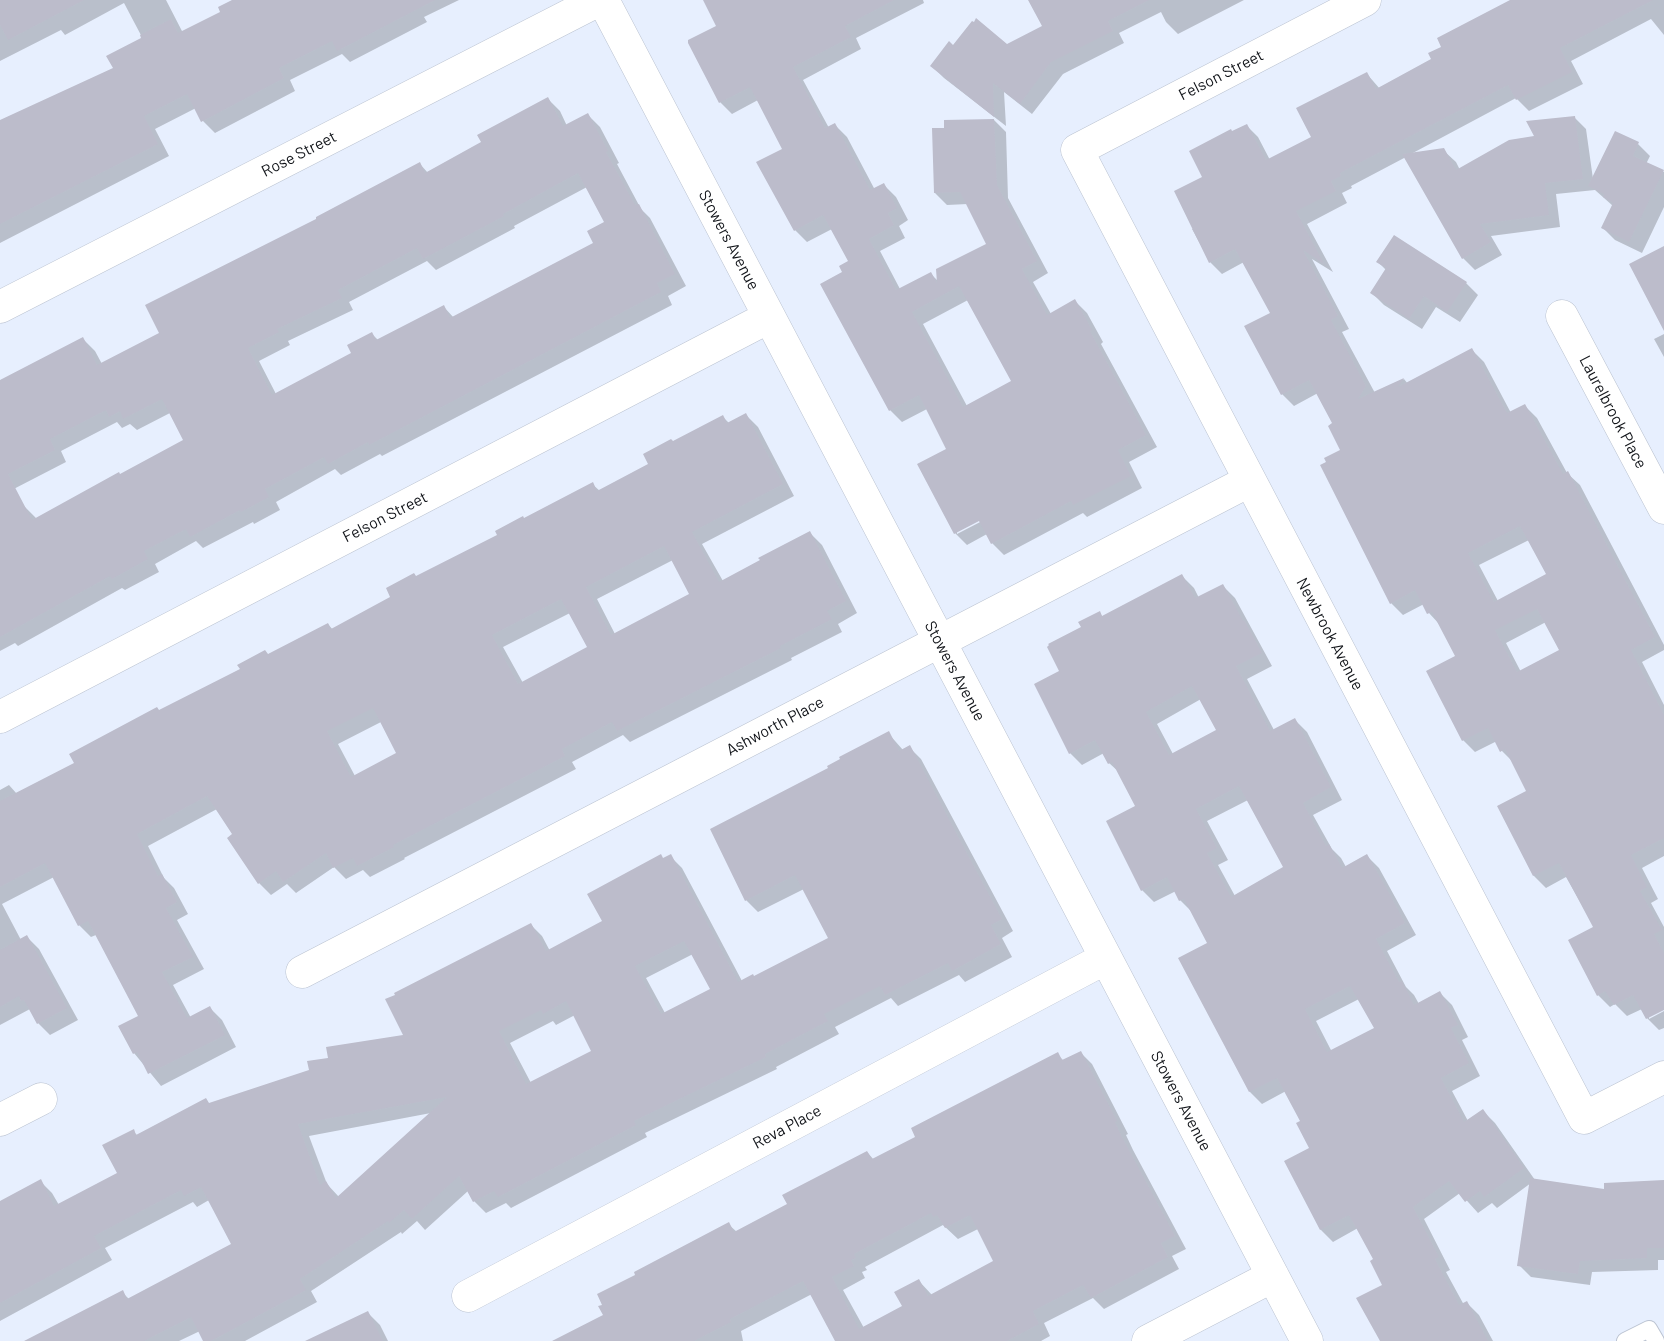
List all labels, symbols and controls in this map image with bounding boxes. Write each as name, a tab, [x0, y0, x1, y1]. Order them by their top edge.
street label: Felson Street	[1175, 45, 1267, 105]
street label: Rose Street	[258, 127, 340, 181]
street label: Stowers Avenue	[695, 187, 763, 293]
street label: Laurelbrook Place	[1575, 352, 1651, 472]
street label: Felson Street	[339, 487, 431, 547]
street label: Newbrook Avenue	[1292, 574, 1368, 694]
street label: Stowers Avenue	[921, 618, 989, 724]
street label: Ashworth Place	[723, 692, 827, 760]
street label: Stowers Avenue	[1147, 1048, 1215, 1154]
street label: Reva Place	[749, 1101, 825, 1153]

